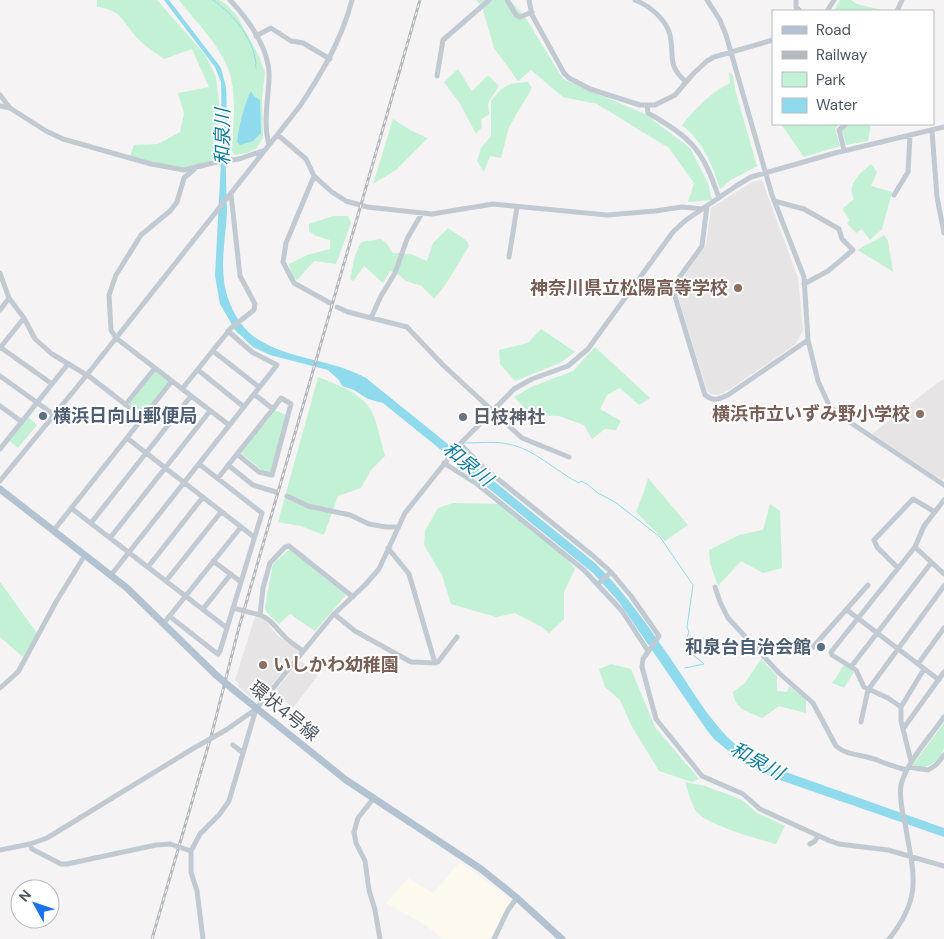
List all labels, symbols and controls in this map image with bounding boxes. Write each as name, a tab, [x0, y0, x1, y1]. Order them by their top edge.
legend	[772, 10, 934, 125]
text: Road	[816, 20, 851, 40]
text: Railway	[816, 45, 868, 65]
text: Park	[816, 70, 846, 90]
text: Water	[816, 95, 858, 115]
water label: 和泉川	[210, 107, 235, 166]
place label: 神奈川県立松陽高等学校	[530, 276, 728, 300]
marker: 神奈川県立松陽高等学校	[732, 282, 744, 294]
place label: 横浜市立いずみ野小学校	[712, 402, 910, 426]
place label: 横浜日向山郵便局	[53, 404, 197, 428]
place label: 日枝神社	[473, 405, 545, 429]
marker: 横浜市立いずみ野小学校	[914, 408, 926, 420]
marker: 横浜日向山郵便局	[37, 410, 49, 422]
marker: 日枝神社	[457, 411, 469, 423]
water label: 和泉川	[438, 436, 500, 493]
place label: 和泉台自治会館	[685, 635, 811, 659]
marker: 和泉台自治会館	[815, 641, 827, 653]
place label: いしかわ幼稚園	[273, 653, 399, 677]
marker: いしかわ幼稚園	[257, 659, 269, 671]
street label: 環状4号線	[244, 676, 324, 746]
water label: 和泉川	[726, 736, 790, 787]
north arrow	[10, 879, 60, 929]
text: N	[15, 886, 35, 905]

